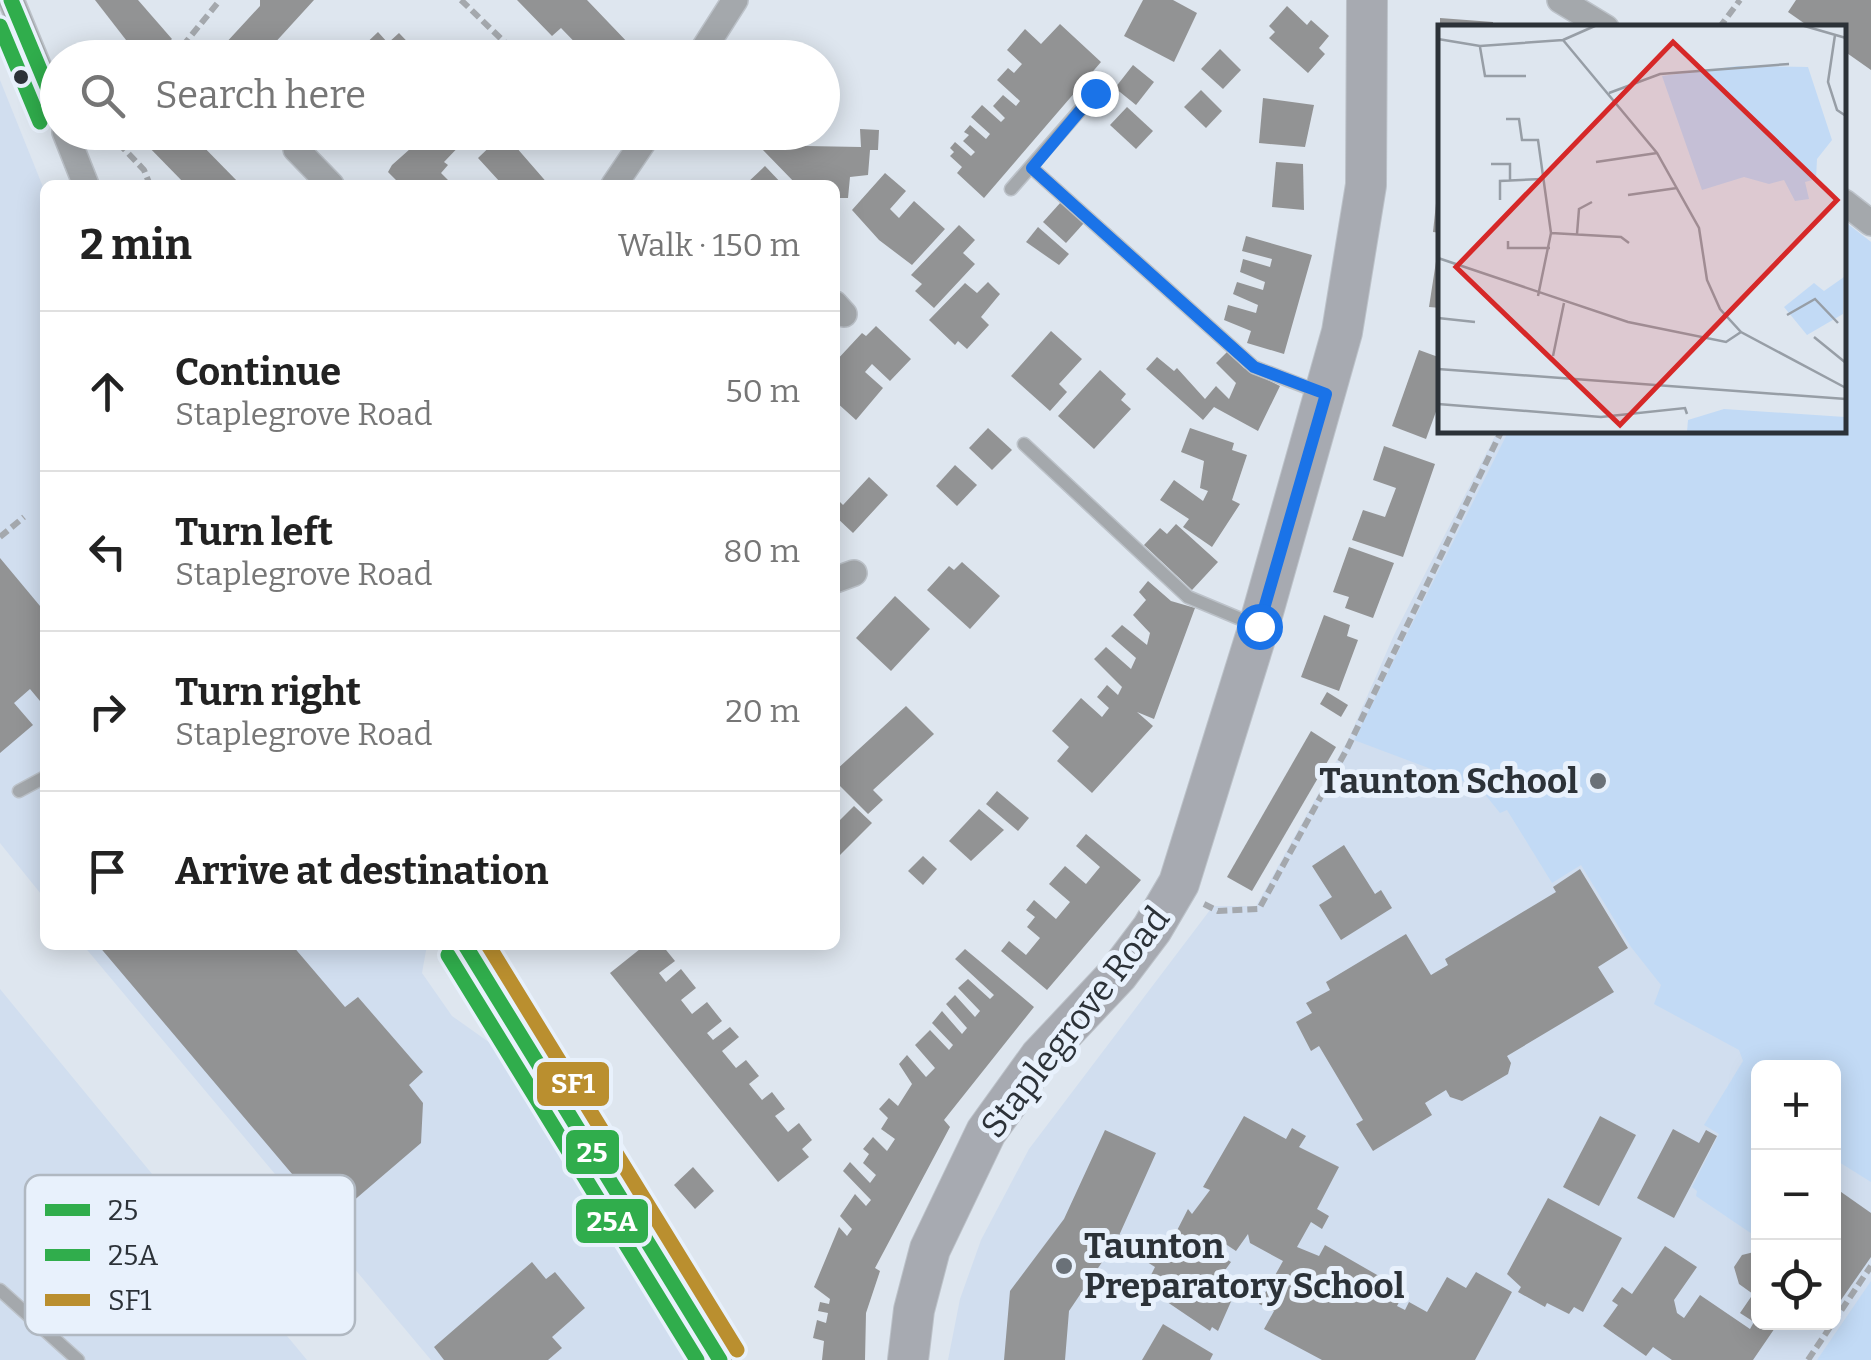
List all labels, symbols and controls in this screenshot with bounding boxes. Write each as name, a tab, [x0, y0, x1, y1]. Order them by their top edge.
inset map	[1438, 25, 1846, 432]
search box	[40, 40, 840, 150]
unlabelled marker	[11, 67, 31, 87]
icon: search	[75, 68, 130, 123]
route end	[1073, 71, 1119, 117]
text: Search here	[155, 72, 366, 118]
text: 2 min	[80, 220, 192, 270]
text: Walk · 150 m	[618, 226, 800, 264]
text: Continue	[175, 349, 341, 395]
icon: ahead	[80, 364, 135, 419]
text: 50 m	[725, 372, 800, 410]
text: Staplegrove Road	[175, 395, 432, 433]
text: Turn left	[175, 509, 333, 555]
icon: left	[80, 524, 135, 579]
text: 80 m	[723, 532, 800, 570]
text: Staplegrove Road	[175, 555, 432, 593]
route start	[1237, 604, 1283, 650]
text: Turn right	[175, 669, 361, 715]
icon: right	[80, 684, 135, 739]
text: 20 m	[725, 692, 800, 730]
text: Staplegrove Road	[175, 715, 432, 753]
place label: Taunton School	[1319, 760, 1578, 802]
marker: Taunton School	[1587, 770, 1609, 792]
icon: arrive	[80, 844, 135, 899]
text: Arrive at destination	[175, 848, 548, 894]
street label: Staplegrove Road	[972, 898, 1178, 1146]
line badge: SF1	[535, 1060, 611, 1108]
map controls	[1751, 1060, 1841, 1330]
button: +	[1751, 1060, 1841, 1150]
text: SF1	[551, 1067, 595, 1100]
line badge: 25	[564, 1128, 621, 1176]
text: 25	[576, 1136, 608, 1169]
button: −	[1751, 1150, 1841, 1240]
legend	[25, 1175, 355, 1335]
text: 25	[108, 1194, 138, 1227]
line badge: 25A	[574, 1197, 650, 1245]
text: 25A	[586, 1205, 638, 1238]
place label: Taunton Preparatory School	[1084, 1225, 1405, 1307]
text: 25A	[108, 1239, 158, 1272]
button: locate	[1751, 1240, 1841, 1330]
marker: Taunton Preparatory School	[1053, 1255, 1075, 1277]
text: SF1	[108, 1284, 152, 1317]

